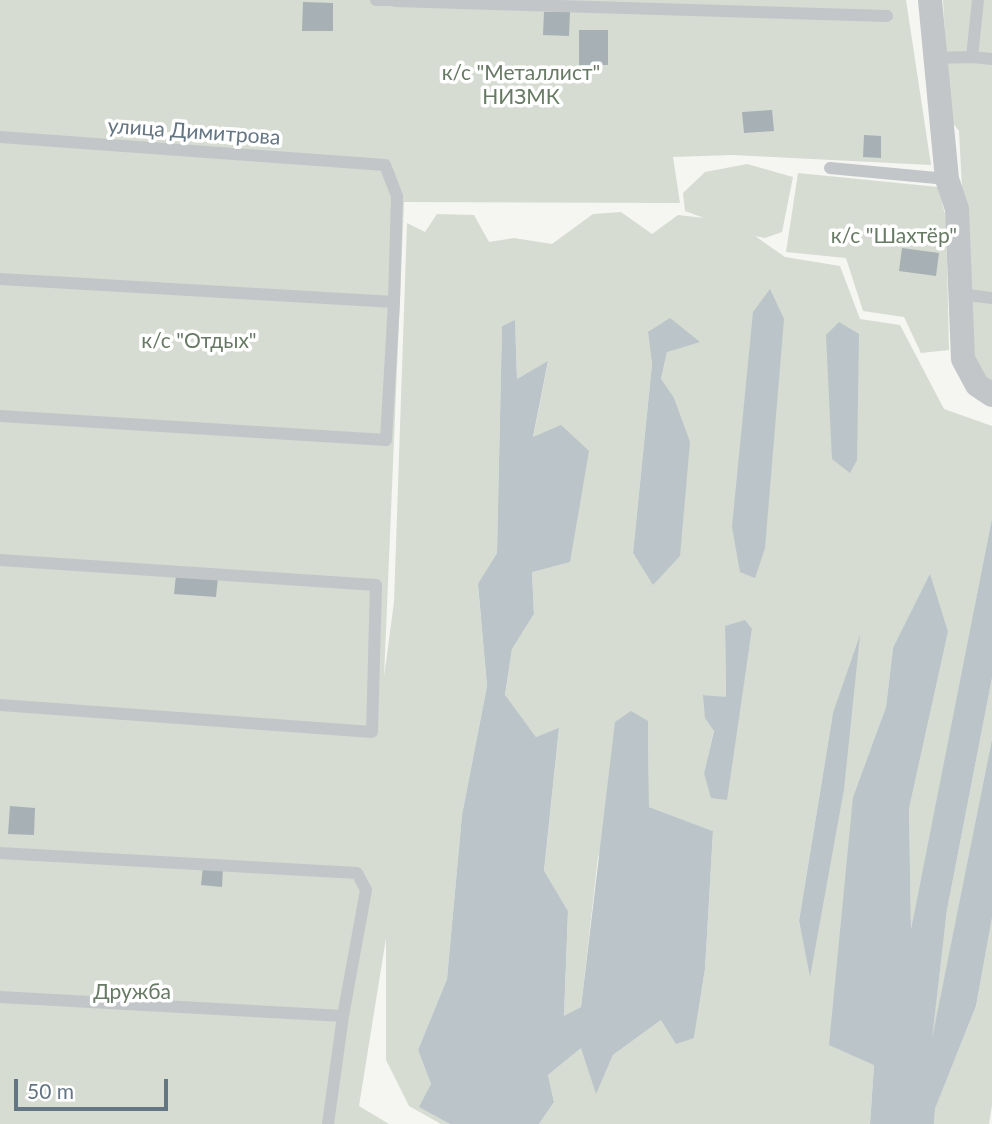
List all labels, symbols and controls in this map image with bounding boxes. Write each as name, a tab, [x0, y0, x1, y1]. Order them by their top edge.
park label: к/с "Металлист" НИЗМК	[442, 60, 600, 110]
street label: улица Димитрова	[107, 113, 281, 151]
park label: к/с "Шахтёр"	[831, 223, 957, 249]
park label: к/с "Отдых"	[141, 328, 257, 354]
park label: Дружба	[93, 979, 171, 1005]
scale bar	[18, 1064, 172, 1108]
text: 50 m	[27, 1078, 74, 1103]

